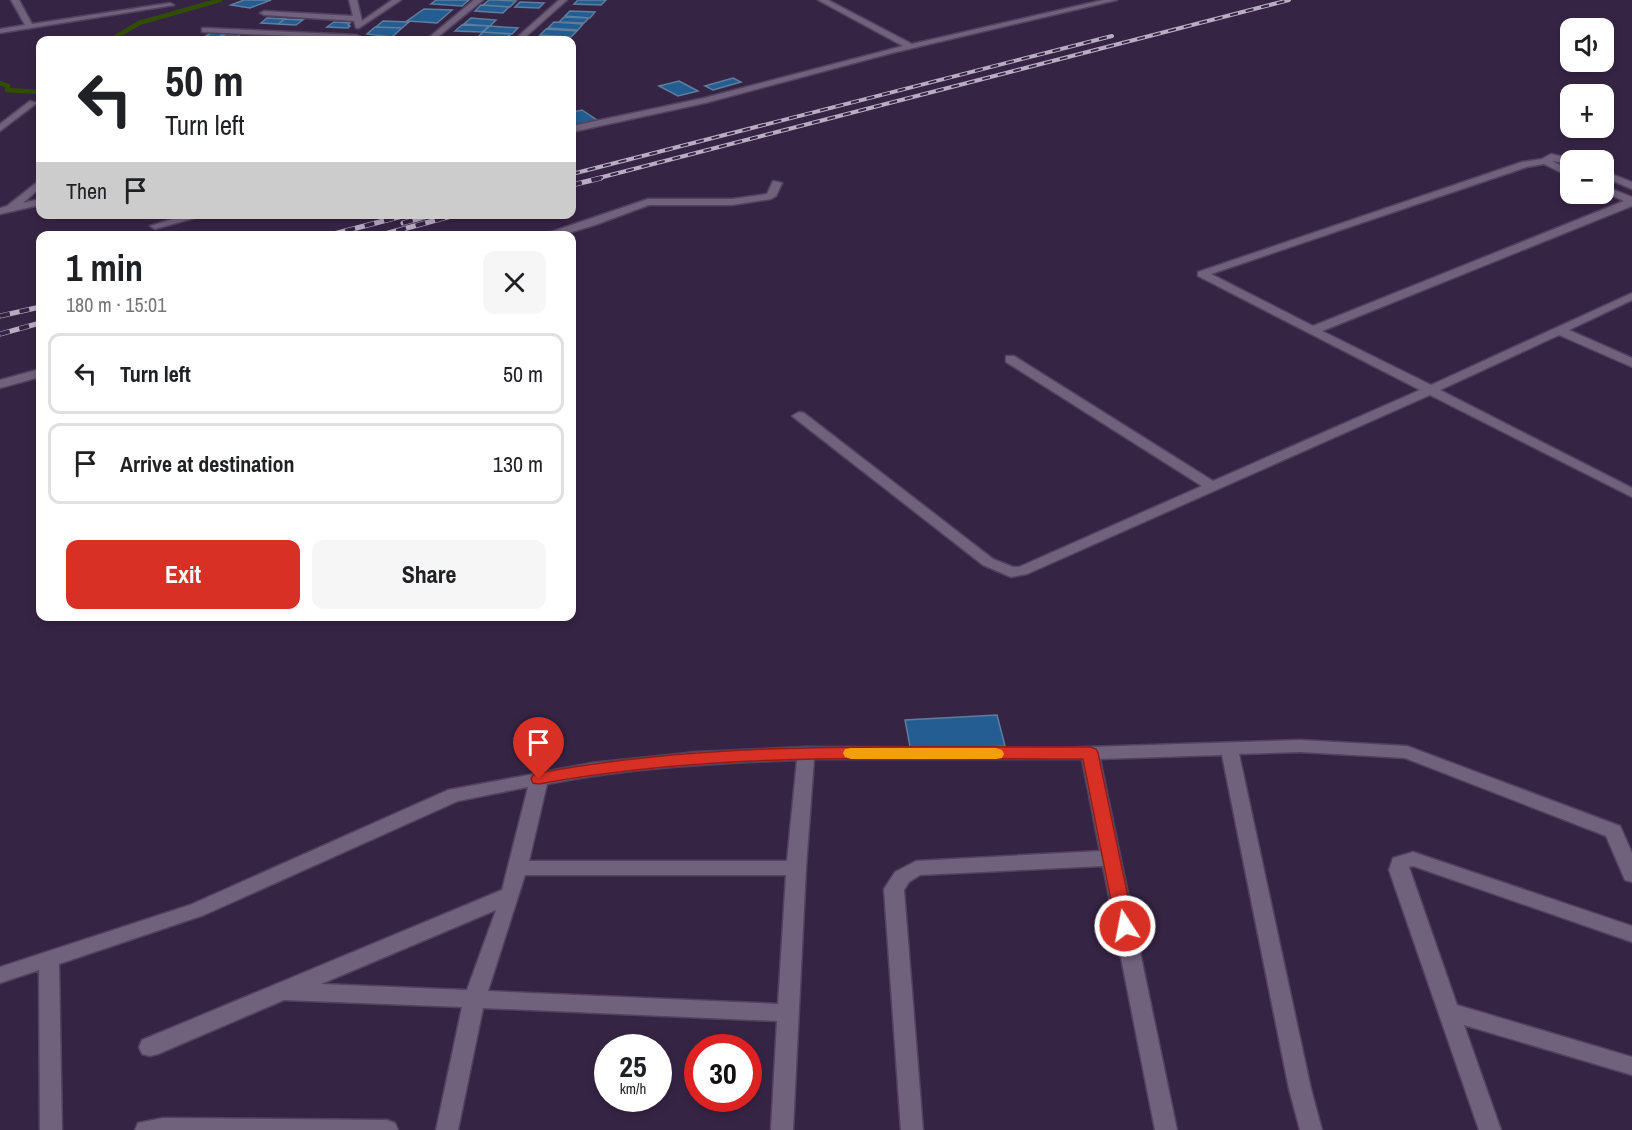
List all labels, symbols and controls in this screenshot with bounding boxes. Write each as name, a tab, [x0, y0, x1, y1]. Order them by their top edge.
map controls	[1560, 18, 1614, 204]
button: sound	[1560, 18, 1614, 72]
text: 50 m	[165, 53, 244, 109]
icon: left	[66, 60, 144, 138]
button: +	[1560, 84, 1614, 138]
text: Turn left	[165, 107, 244, 143]
button: −	[1560, 150, 1614, 204]
icon: arrive	[119, 174, 152, 207]
text: Then	[66, 176, 107, 206]
text: 1 min	[66, 244, 143, 292]
button: close	[483, 251, 546, 314]
text: 180 m · 15:01	[66, 291, 166, 318]
icon: left	[69, 357, 102, 390]
text: Turn left	[120, 359, 191, 389]
text: 50 m	[503, 359, 543, 389]
icon: arrive	[69, 447, 102, 480]
text: Arrive at destination	[120, 449, 294, 479]
text: 130 m	[493, 449, 543, 479]
button: Exit	[66, 540, 300, 609]
button: Share	[312, 540, 546, 609]
pin	[513, 717, 564, 779]
icon: arrive	[522, 726, 555, 759]
position arrow	[1093, 894, 1157, 958]
speed limit sign: 30	[684, 1034, 762, 1112]
text: 25	[619, 1046, 647, 1086]
text: km/h	[620, 1078, 646, 1099]

